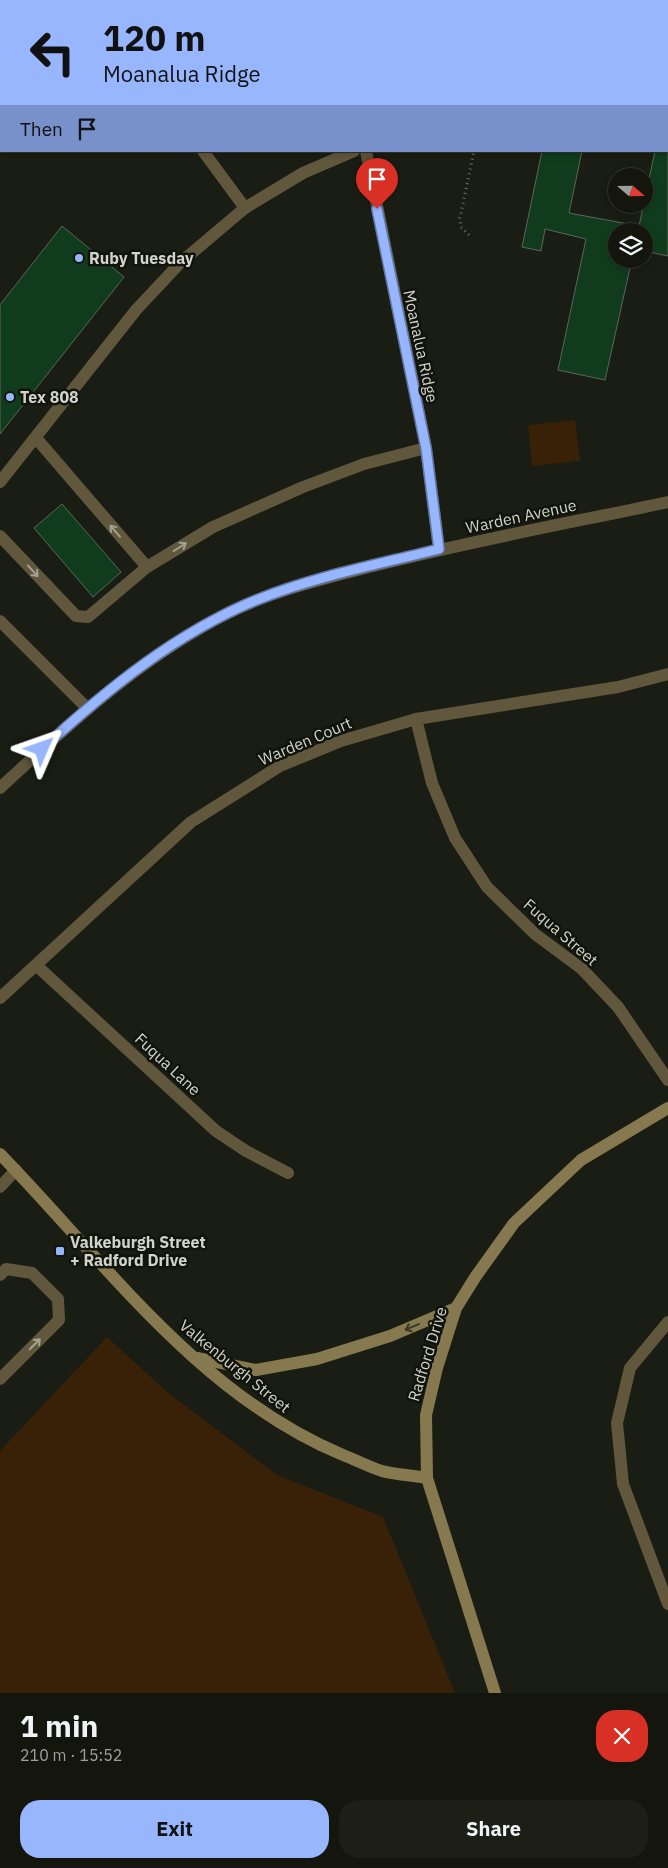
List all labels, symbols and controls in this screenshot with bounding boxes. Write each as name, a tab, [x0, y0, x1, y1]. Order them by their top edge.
text: 120 m	[103, 15, 206, 61]
icon: left	[20, 20, 85, 85]
text: Moanalua Ridge	[103, 59, 261, 88]
icon: arrive	[73, 115, 101, 143]
text: Then	[20, 117, 63, 141]
pin	[356, 158, 398, 209]
icon: arrive	[363, 165, 391, 193]
north arrow	[608, 168, 652, 212]
map controls	[608, 168, 653, 268]
button: layers	[608, 223, 653, 268]
place label: Ruby Tuesday	[89, 248, 194, 268]
marker: Ruby Tuesday	[73, 252, 85, 264]
street label: Moanalua Ridge	[399, 288, 443, 404]
place label: Tex 808	[20, 387, 79, 407]
marker: Tex 808	[4, 391, 16, 403]
street label: Warden Avenue	[464, 494, 578, 538]
one-way arrow	[110, 524, 121, 537]
one-way arrow	[173, 542, 187, 552]
one-way arrow	[27, 565, 39, 577]
street label: Warden Court	[256, 712, 354, 770]
position arrow	[15, 722, 67, 774]
street label: Fuqua Street	[520, 894, 602, 970]
street label: Fuqua Lane	[131, 1028, 205, 1100]
place label: Valkeburgh Street + Radford Drive	[70, 1232, 206, 1270]
marker: Valkeburgh Street + Radford Drive	[54, 1245, 66, 1257]
street label: Radford Drive	[403, 1304, 451, 1404]
street label: Valkenburgh Street	[175, 1315, 295, 1417]
one-way arrow	[404, 1324, 419, 1333]
one-way arrow	[28, 1339, 40, 1351]
text: 1 min	[20, 1706, 98, 1745]
button: close	[596, 1710, 648, 1762]
text: 210 m · 15:52	[20, 1745, 122, 1765]
button: Exit	[20, 1800, 329, 1858]
button: Share	[339, 1800, 648, 1858]

